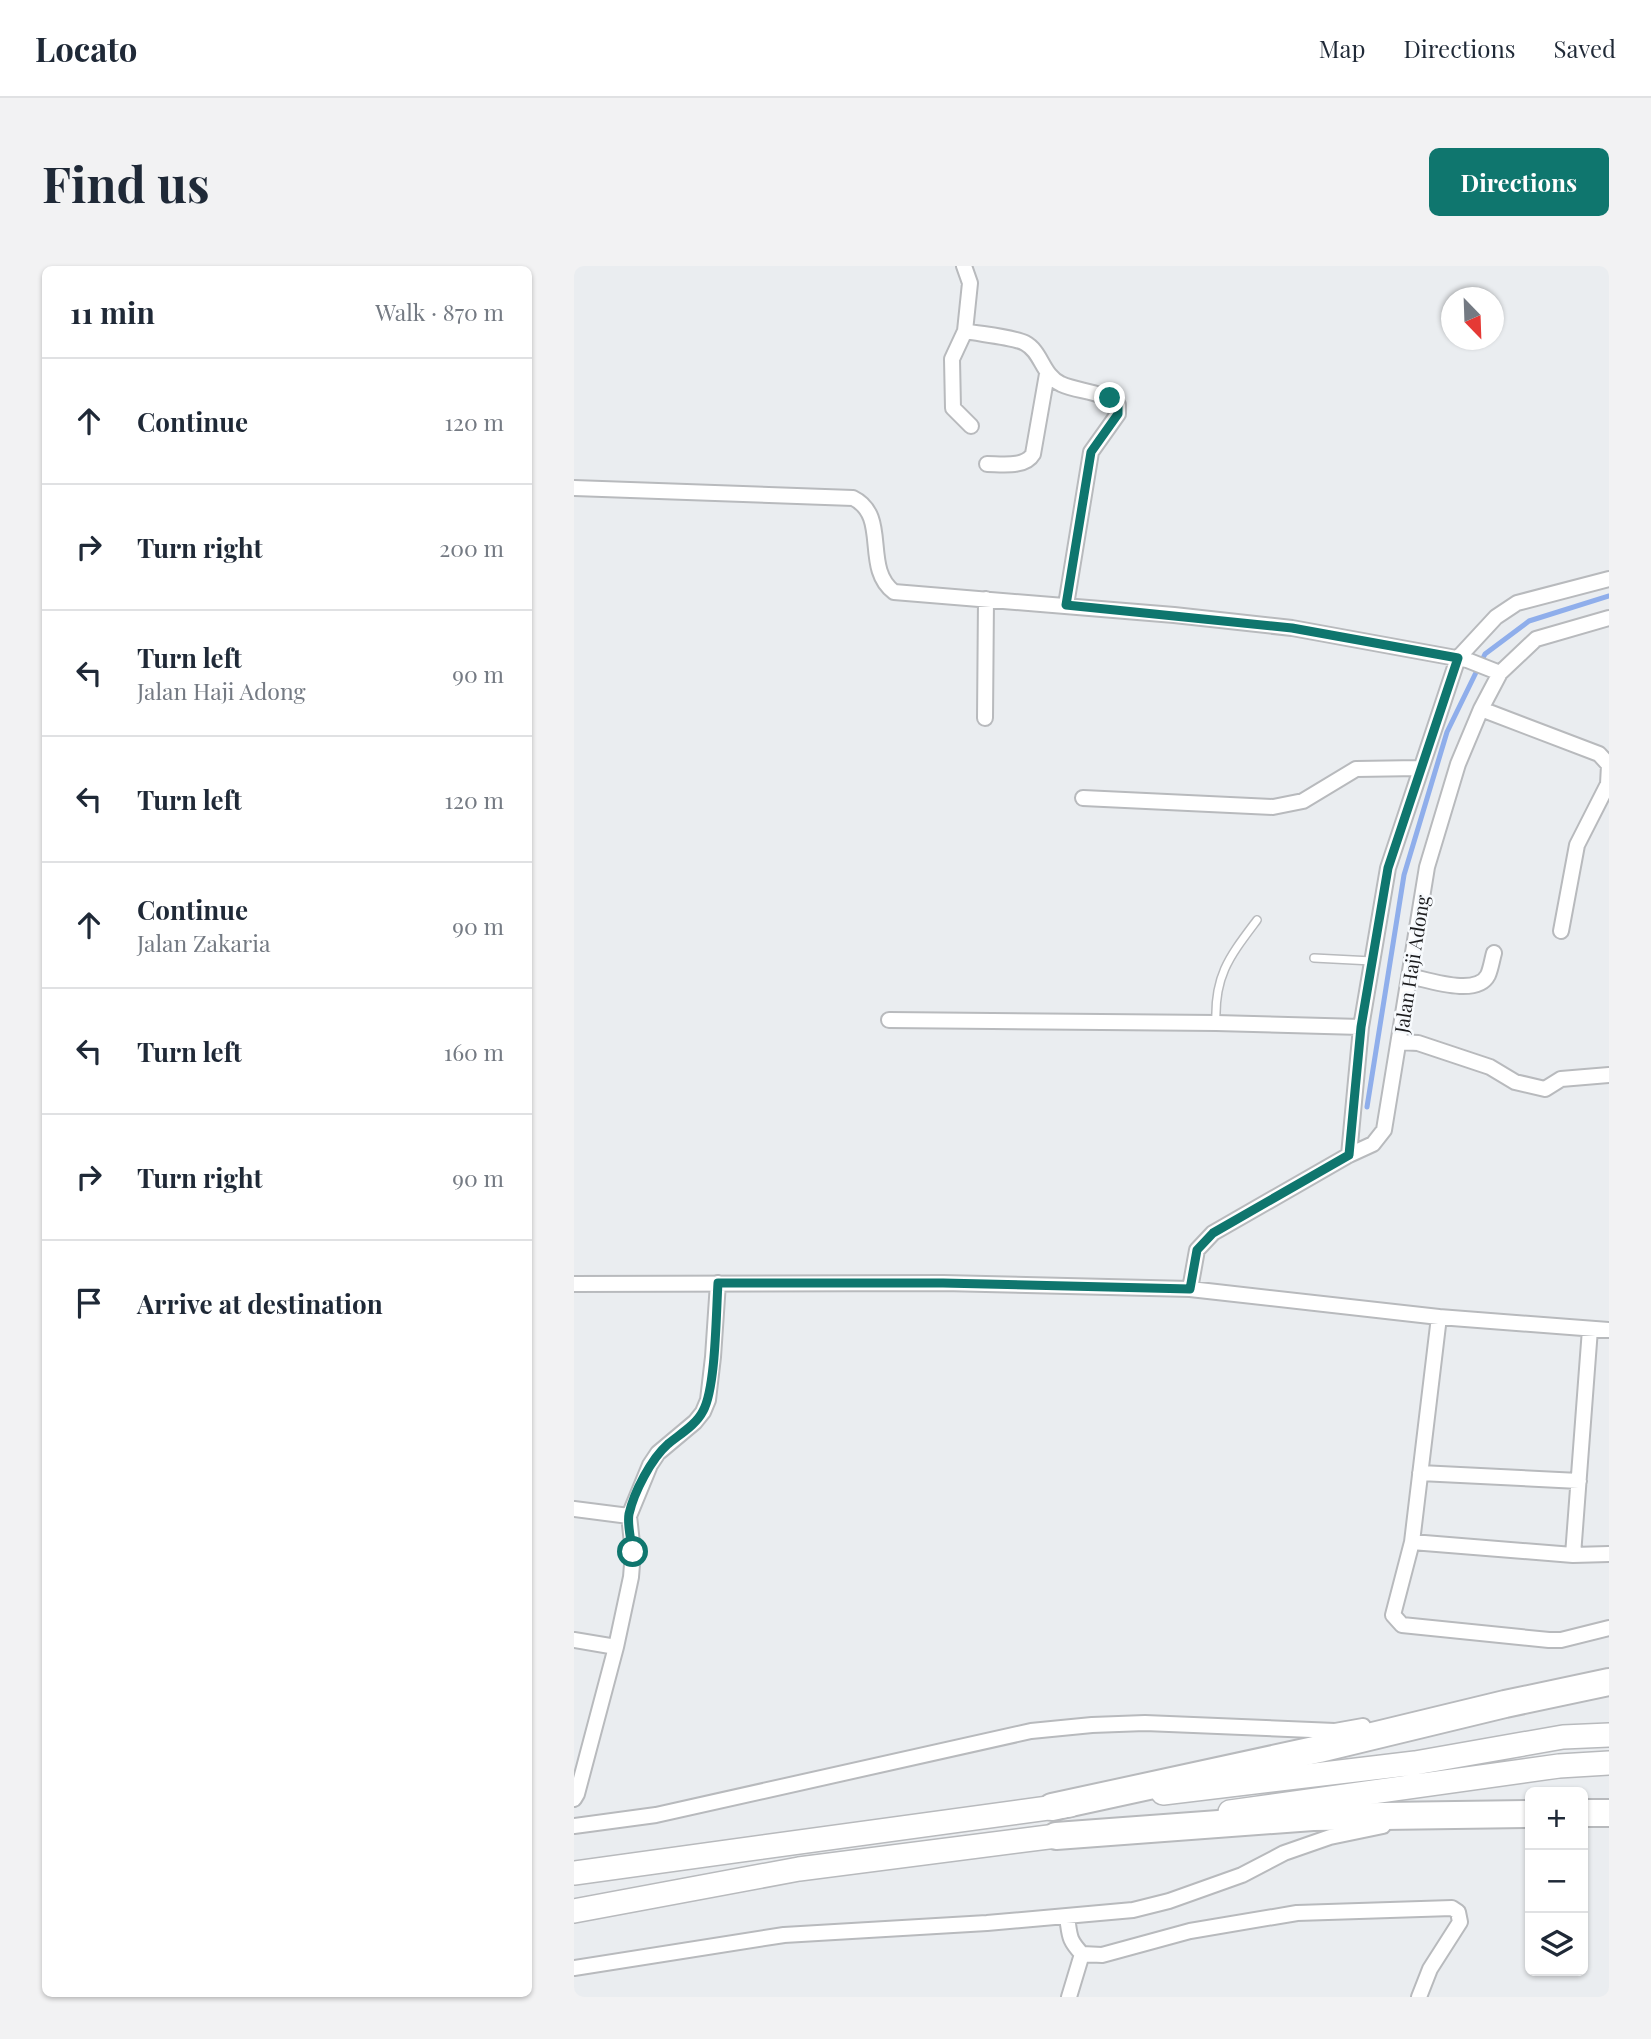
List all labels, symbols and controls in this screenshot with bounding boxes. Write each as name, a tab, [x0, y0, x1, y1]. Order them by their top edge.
text: Locato	[35, 26, 137, 70]
text: Map	[1319, 32, 1365, 64]
text: Directions	[1403, 32, 1516, 64]
text: Saved	[1554, 32, 1616, 64]
button: Directions	[1429, 148, 1609, 216]
text: Find us	[42, 150, 210, 215]
north arrow	[1441, 287, 1504, 350]
text: 11 min	[70, 292, 155, 332]
text: Walk · 870 m	[375, 296, 504, 327]
route end	[1094, 382, 1125, 413]
icon: ahead	[70, 402, 108, 440]
text: Continue	[137, 404, 248, 439]
text: 120 m	[445, 406, 504, 437]
icon: right	[70, 528, 108, 566]
text: Turn right	[137, 530, 263, 565]
text: 200 m	[439, 532, 504, 563]
text: Turn left	[137, 640, 242, 675]
icon: left	[70, 654, 108, 692]
text: 90 m	[452, 658, 504, 689]
text: Jalan Haji Adong	[137, 675, 306, 706]
icon: left	[70, 780, 108, 818]
text: Turn left	[137, 782, 242, 817]
text: 120 m	[445, 784, 504, 815]
text: Continue	[137, 892, 248, 927]
street label: Jalan Haji Adong	[1387, 893, 1435, 1036]
icon: ahead	[70, 906, 108, 944]
text: 90 m	[452, 910, 504, 941]
text: Jalan Zakaria	[137, 927, 270, 958]
icon: left	[70, 1032, 108, 1070]
text: Turn left	[137, 1034, 242, 1069]
text: 160 m	[444, 1036, 504, 1067]
icon: right	[70, 1158, 108, 1196]
text: Turn right	[137, 1160, 263, 1195]
text: 90 m	[452, 1162, 504, 1193]
icon: arrive	[70, 1284, 108, 1322]
text: Arrive at destination	[137, 1286, 383, 1321]
route start	[617, 1536, 648, 1567]
map controls	[1525, 1787, 1588, 1976]
button: +	[1525, 1787, 1588, 1850]
button: −	[1525, 1850, 1588, 1913]
button: layers	[1525, 1913, 1588, 1976]

